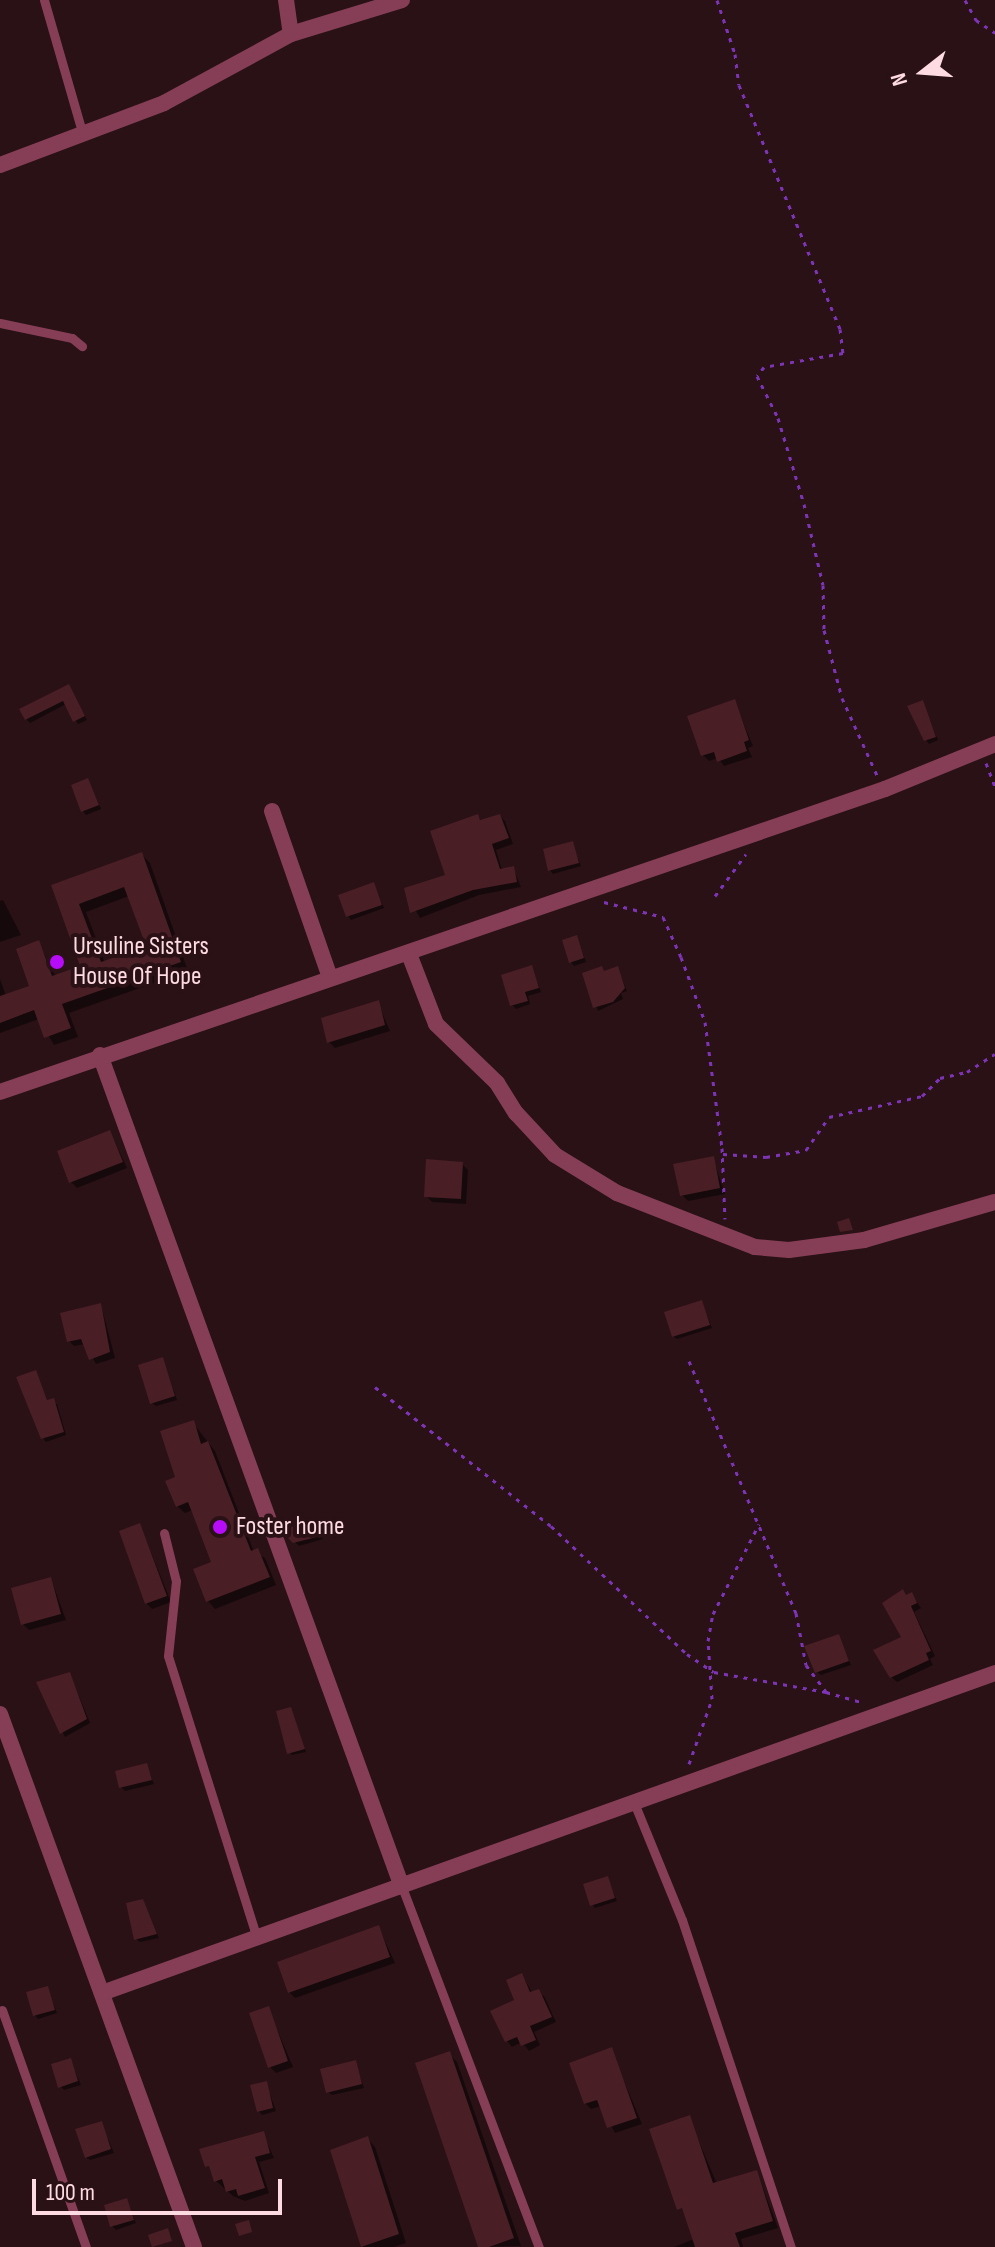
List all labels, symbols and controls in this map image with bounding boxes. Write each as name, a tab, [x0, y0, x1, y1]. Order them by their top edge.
north arrow	[883, 32, 963, 112]
text: N	[885, 70, 914, 89]
place label: Ursuline Sisters House Of Hope	[73, 931, 209, 992]
marker: Ursuline Sisters House Of Hope	[48, 953, 66, 971]
place label: Foster home	[236, 1511, 344, 1543]
marker: Foster home	[211, 1518, 229, 1536]
scale bar	[36, 2163, 286, 2213]
text: 100 m	[46, 2178, 95, 2207]

